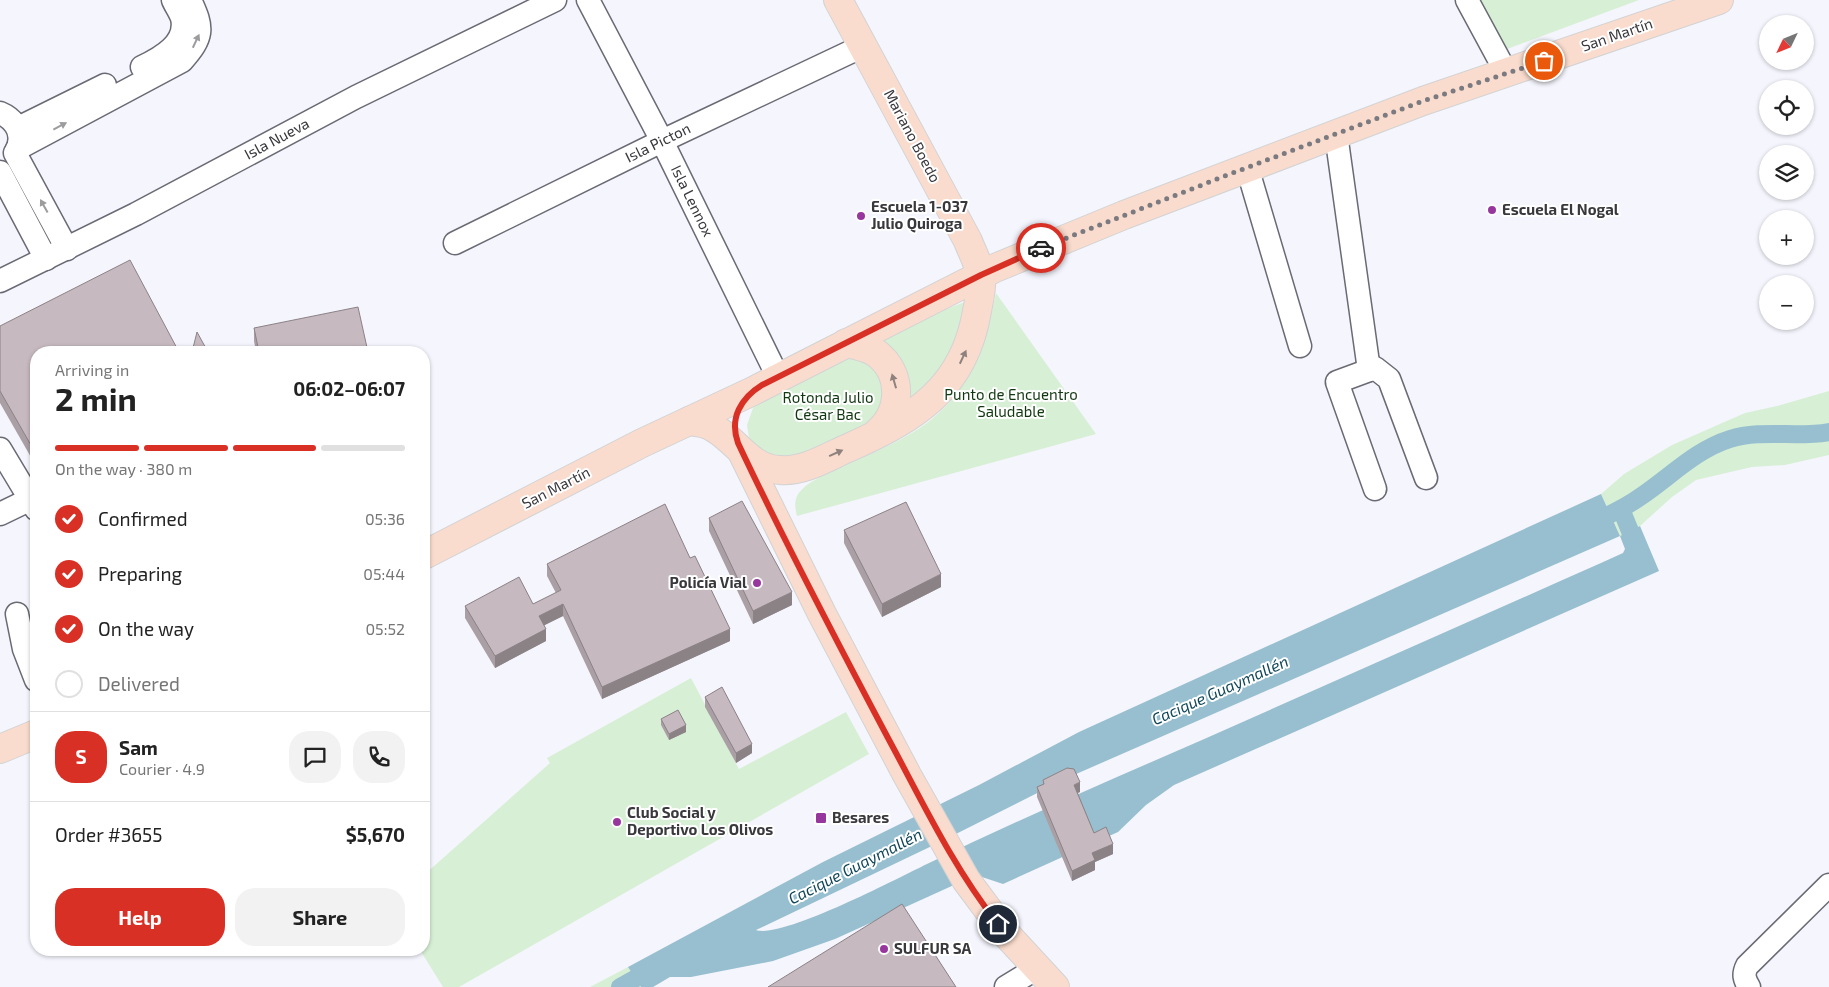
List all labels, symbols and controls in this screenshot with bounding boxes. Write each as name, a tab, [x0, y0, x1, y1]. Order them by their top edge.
street label: San Martín	[1579, 13, 1655, 55]
north arrow	[1759, 15, 1814, 70]
map controls	[1759, 15, 1814, 330]
one-way arrow	[192, 34, 200, 49]
pin	[1523, 40, 1565, 82]
icon: bag	[1530, 47, 1558, 75]
button: locate	[1759, 80, 1814, 135]
street label: Mariano Boedo	[881, 86, 945, 185]
street label: Isla Nueva	[241, 114, 312, 163]
street label: Isla Picton	[622, 119, 693, 166]
one-way arrow	[53, 122, 67, 130]
button: layers	[1759, 145, 1814, 200]
street label: Isla Lennox	[668, 162, 718, 239]
place label: Escuela 1-037 Julio Quiroga	[871, 197, 968, 233]
one-way arrow	[40, 199, 49, 212]
place label: Escuela El Nogal	[1502, 200, 1619, 218]
marker: Escuela El Nogal	[1486, 204, 1498, 216]
marker: Escuela 1-037 Julio Quiroga	[855, 210, 867, 222]
button: +	[1759, 210, 1814, 265]
courier	[1016, 223, 1066, 273]
icon: car	[1027, 234, 1055, 262]
button: −	[1759, 275, 1814, 330]
one-way arrow	[959, 350, 967, 364]
text: Arriving in	[55, 360, 129, 379]
one-way arrow	[890, 374, 898, 389]
text: 06:02–06:07	[293, 377, 405, 400]
text: 2 min	[55, 379, 137, 417]
park label: Punto de Encuentro Saludable	[944, 385, 1078, 420]
park label: Rotonda Julio César Bac	[783, 388, 873, 423]
one-way arrow	[829, 448, 843, 456]
text: On the way · 380 m	[55, 459, 192, 478]
street label: San Martín	[518, 462, 593, 512]
icon: check	[55, 505, 83, 533]
text: Confirmed	[98, 507, 188, 530]
text: 05:36	[365, 509, 405, 528]
icon: check	[55, 560, 83, 588]
text: Preparing	[98, 562, 182, 585]
text: 05:44	[363, 564, 405, 583]
place label: Policía Vial	[669, 573, 747, 591]
marker: Policía Vial	[751, 577, 763, 589]
icon: check	[55, 615, 83, 643]
text: On the way	[98, 617, 194, 640]
text: 05:52	[365, 619, 405, 638]
water label: Cacique Guaymallén	[1149, 651, 1291, 729]
text: Delivered	[98, 672, 180, 695]
button: chat	[289, 731, 341, 783]
button: phone	[353, 731, 405, 783]
text: Sam	[119, 736, 158, 759]
text: S	[75, 745, 87, 768]
text: Courier · 4.9	[119, 759, 205, 778]
place label: Club Social y Deportivo Los Olivos	[627, 803, 773, 838]
place label: Besares	[832, 808, 889, 826]
marker: Besares	[814, 811, 828, 825]
marker: Club Social y Deportivo Los Olivos	[611, 816, 623, 828]
text: Order #3655	[55, 823, 162, 846]
text: $5,670	[346, 823, 405, 846]
water label: Cacique Guaymallén	[785, 824, 925, 908]
button: Help	[55, 888, 225, 946]
button: Share	[235, 888, 405, 946]
pin	[977, 903, 1019, 945]
icon: home	[984, 910, 1012, 938]
place label: SULFUR SA	[894, 939, 972, 957]
marker: SULFUR SA	[878, 943, 890, 955]

